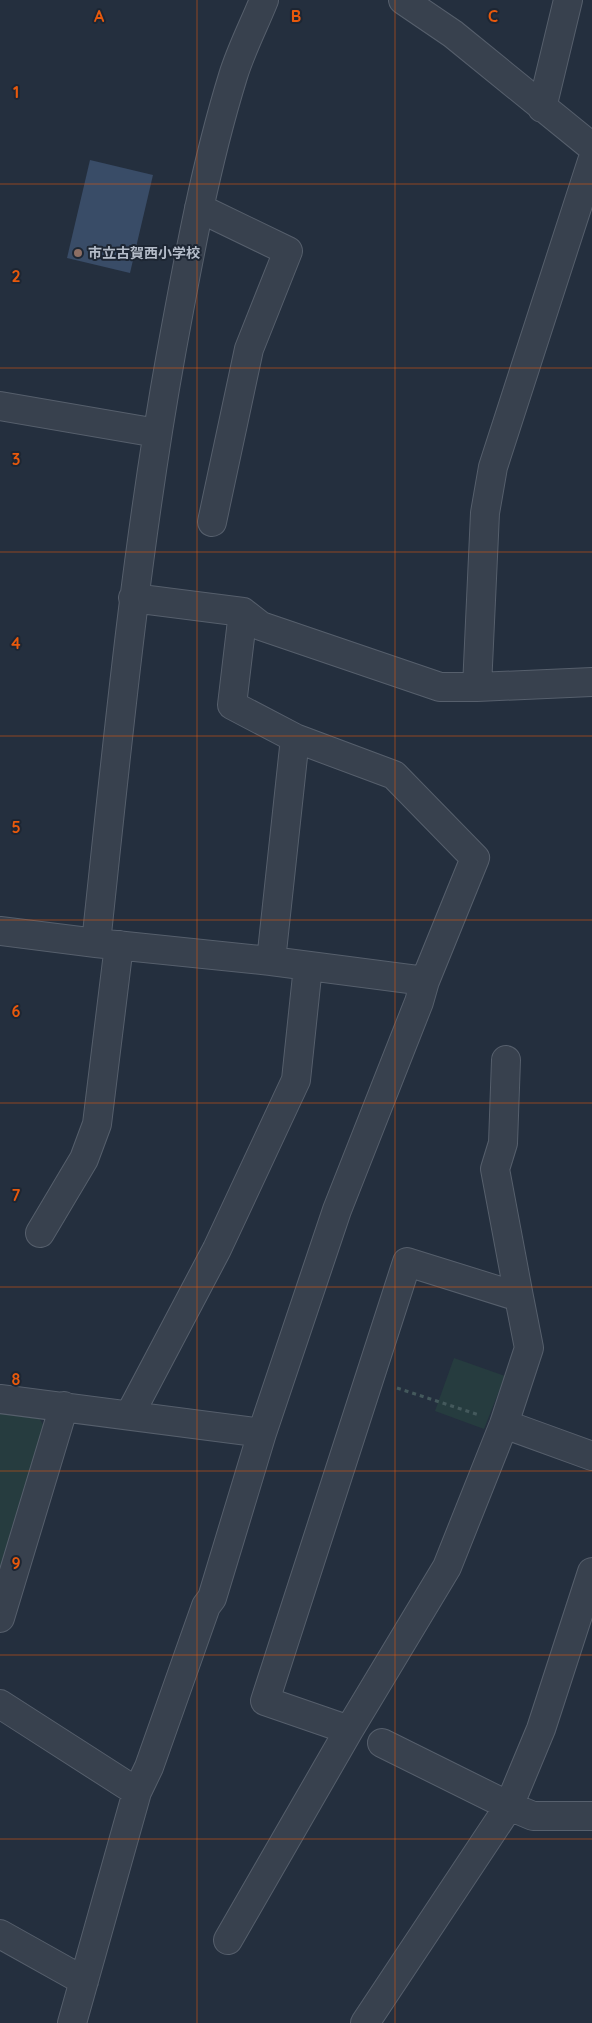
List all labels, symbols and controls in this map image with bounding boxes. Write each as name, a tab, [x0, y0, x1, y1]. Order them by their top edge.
text: A	[94, 6, 105, 26]
text: B	[291, 6, 301, 26]
text: C	[488, 6, 498, 26]
text: 1	[13, 82, 19, 102]
place label: 市立古賀西小学校	[88, 244, 200, 262]
marker: 市立古賀西小学校	[72, 247, 84, 259]
text: 2	[11, 266, 21, 286]
text: 3	[12, 449, 20, 469]
text: 4	[11, 633, 21, 653]
text: 5	[11, 817, 21, 837]
text: 6	[12, 1001, 21, 1021]
text: 7	[12, 1185, 21, 1205]
text: 8	[12, 1369, 21, 1389]
text: 9	[11, 1553, 21, 1573]

